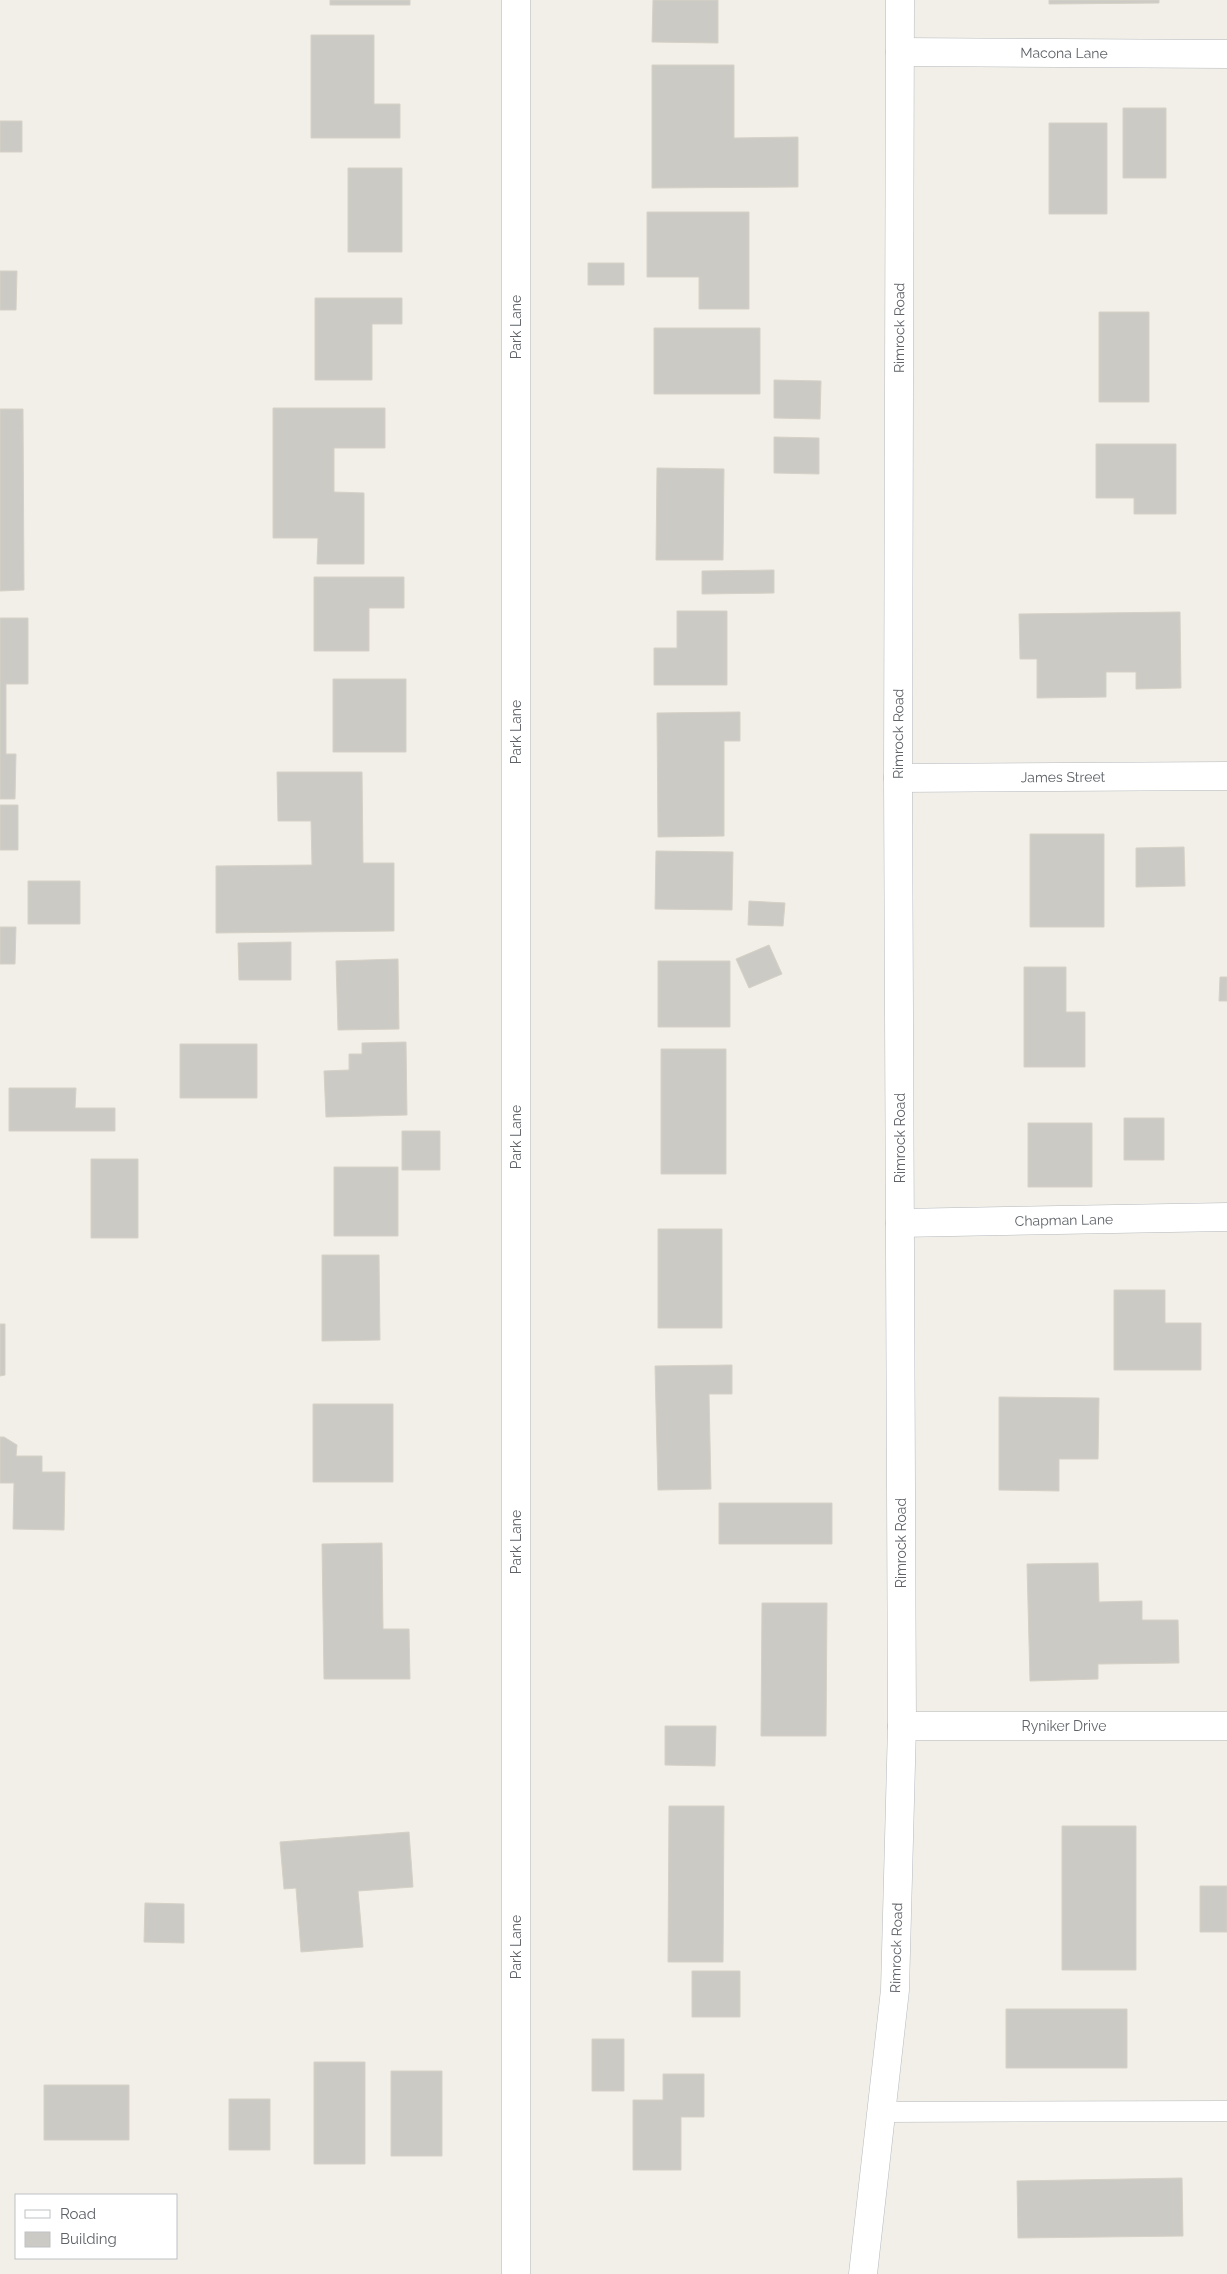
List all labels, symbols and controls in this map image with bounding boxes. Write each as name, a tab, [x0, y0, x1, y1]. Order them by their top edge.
street label: Macona Lane	[1020, 45, 1108, 61]
street label: Rimrock Road	[891, 283, 907, 373]
street label: Park Lane	[508, 295, 524, 359]
street label: Rimrock Road	[890, 689, 906, 779]
street label: Park Lane	[508, 700, 524, 764]
street label: James Street	[1021, 769, 1106, 785]
street label: Rimrock Road	[892, 1093, 908, 1183]
street label: Park Lane	[508, 1105, 524, 1169]
street label: Chapman Lane	[1015, 1211, 1113, 1229]
street label: Rimrock Road	[893, 1498, 909, 1588]
street label: Park Lane	[508, 1510, 524, 1574]
street label: Ryniker Drive	[1022, 1718, 1106, 1734]
street label: Rimrock Road	[887, 1902, 905, 1993]
street label: Park Lane	[508, 1915, 524, 1979]
legend	[15, 2194, 178, 2259]
text: Road	[60, 2205, 96, 2223]
text: Building	[60, 2230, 117, 2248]

